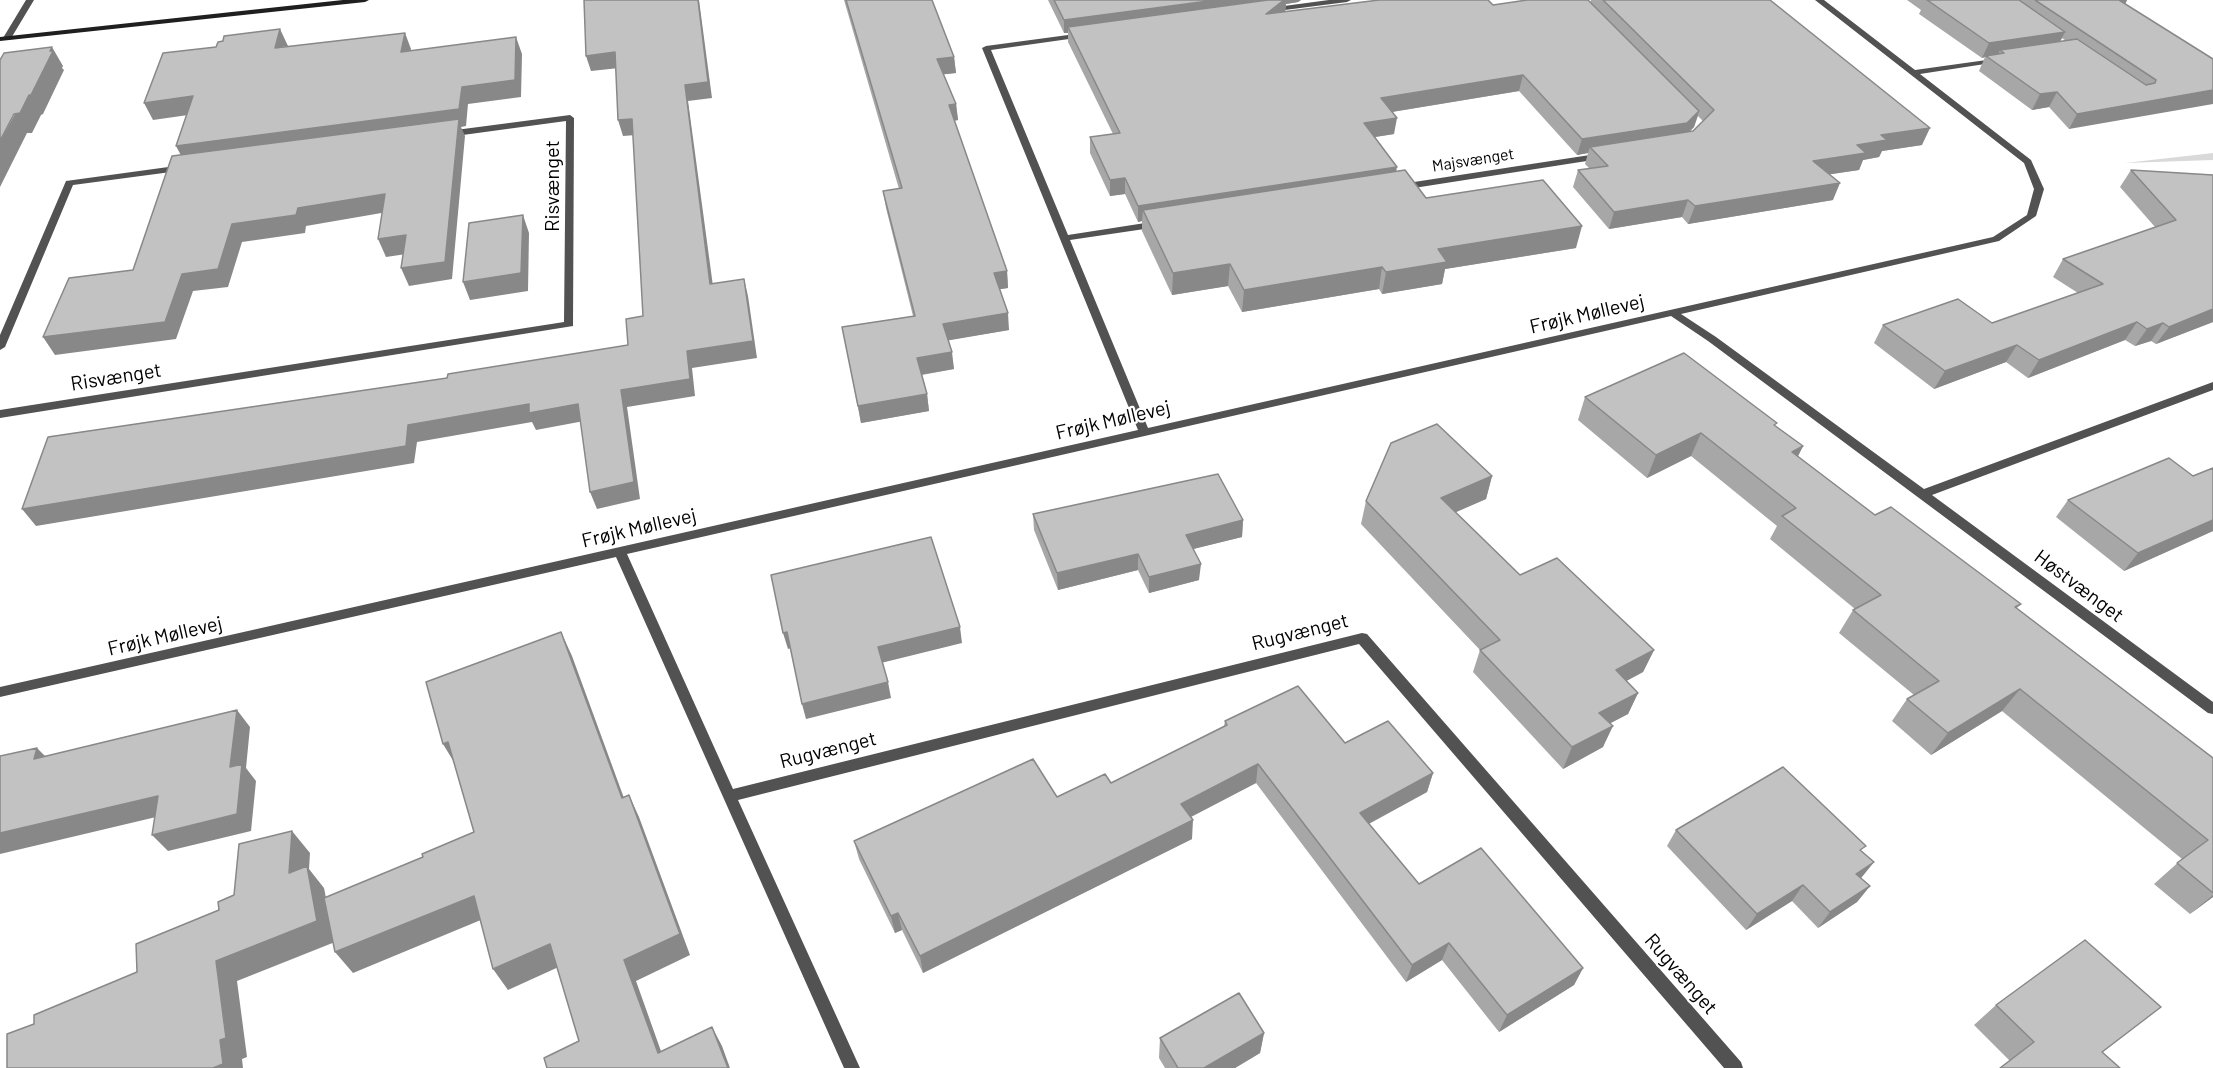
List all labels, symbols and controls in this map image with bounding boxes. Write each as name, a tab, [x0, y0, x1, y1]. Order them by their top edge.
street label: Risvænget	[540, 140, 564, 232]
street label: Majsvænget	[1431, 144, 1515, 176]
street label: Frøjk Møllevej	[1527, 289, 1647, 339]
street label: Risvænget	[69, 358, 163, 396]
street label: Frøjk Møllevej	[1053, 395, 1173, 445]
street label: Frøjk Møllevej	[579, 503, 699, 553]
street label: Høstvænget	[2030, 545, 2128, 627]
street label: Rugvænget	[1249, 608, 1351, 656]
street label: Frøjk Møllevej	[105, 611, 225, 661]
street label: Rugvænget	[777, 726, 879, 774]
street label: Rugvænget	[1640, 929, 1722, 1019]

